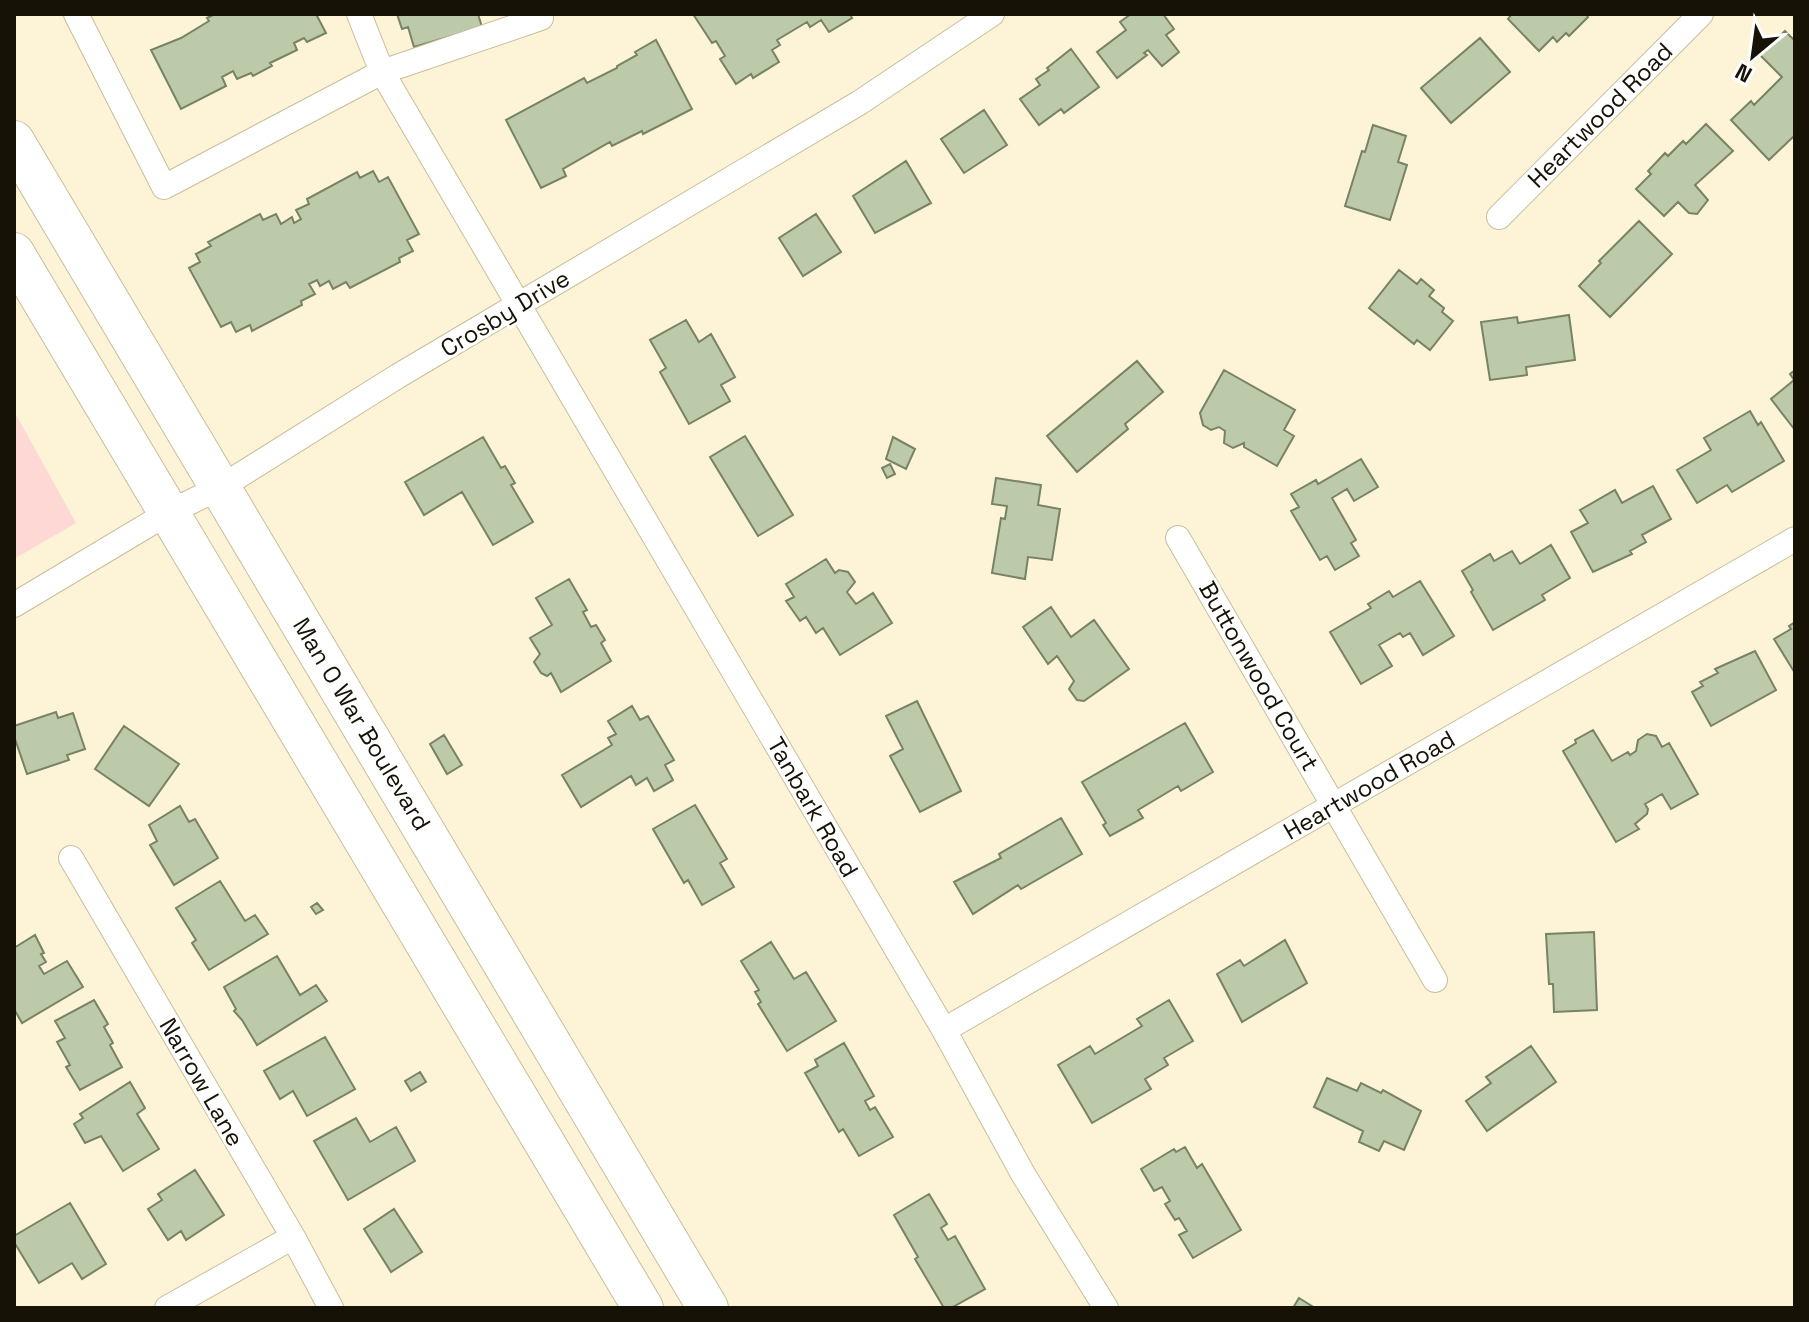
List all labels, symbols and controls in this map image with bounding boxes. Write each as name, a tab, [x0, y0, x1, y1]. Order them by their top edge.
north arrow	[1713, 16, 1793, 96]
street label: Heartwood Road	[1521, 36, 1679, 194]
text: N	[1730, 58, 1757, 89]
street label: Crosby Drive	[435, 262, 575, 364]
street label: Buttonwood Court	[1192, 576, 1326, 776]
street label: Man O War Boulevard	[286, 612, 438, 836]
street label: Heartwood Road	[1278, 723, 1460, 847]
street label: Tanbark Road	[760, 731, 866, 883]
street label: Narrow Lane	[153, 1012, 251, 1152]

